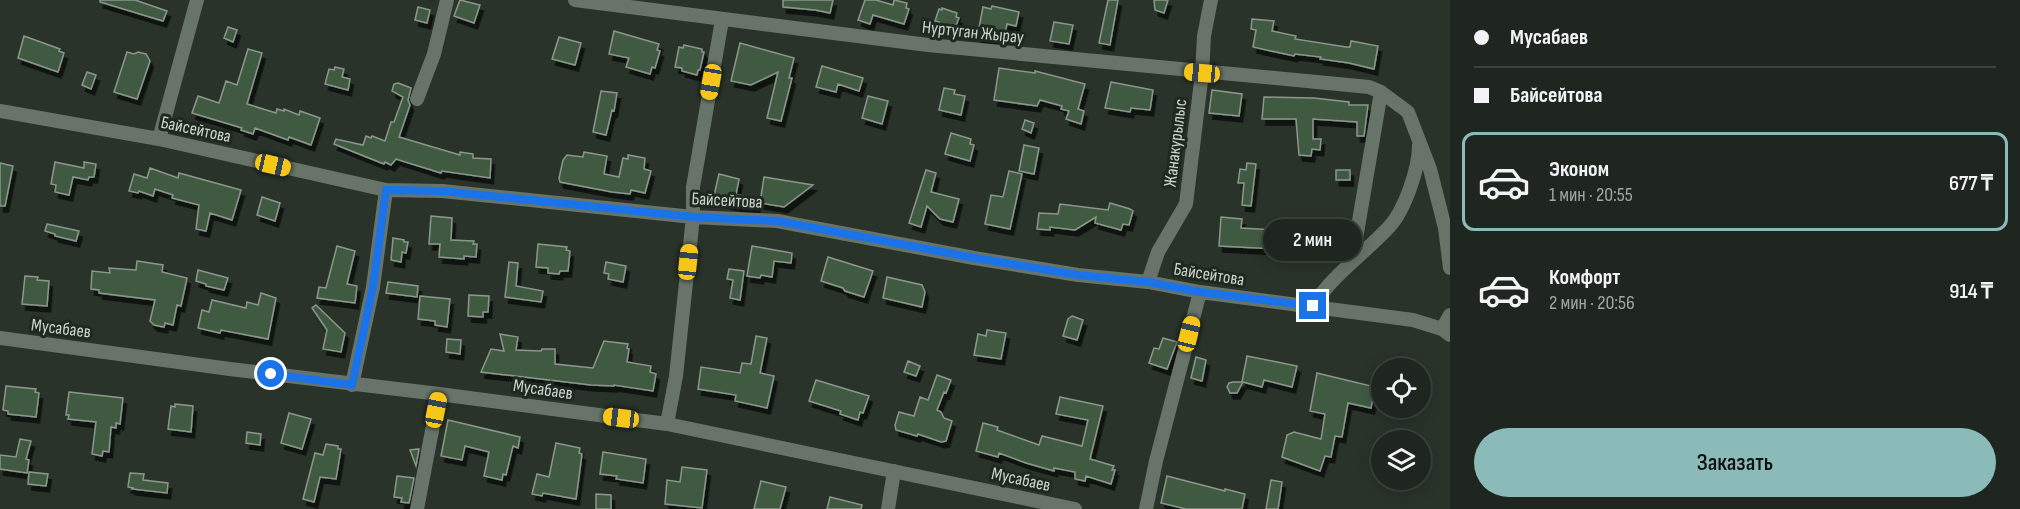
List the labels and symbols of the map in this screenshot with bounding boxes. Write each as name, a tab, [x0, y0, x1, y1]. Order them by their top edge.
street label: Нуртуган Жырау	[921, 17, 1025, 48]
car	[1183, 62, 1221, 84]
car	[699, 63, 723, 101]
street label: Жанакурылыс	[1160, 98, 1191, 188]
street label: Байсейтова	[159, 112, 233, 147]
car	[253, 152, 293, 178]
street label: Байсейтова	[691, 188, 763, 213]
callout: 2 мин	[1264, 219, 1362, 261]
car	[677, 243, 699, 281]
street label: Байсейтова	[1172, 259, 1246, 290]
route end	[1299, 292, 1326, 319]
street label: Мусабаев	[30, 314, 92, 343]
car	[1176, 314, 1202, 354]
route start	[257, 360, 284, 387]
street label: Мусабаев	[512, 375, 574, 404]
car	[424, 391, 448, 429]
car	[602, 407, 640, 429]
street label: Мусабаев	[989, 463, 1052, 496]

